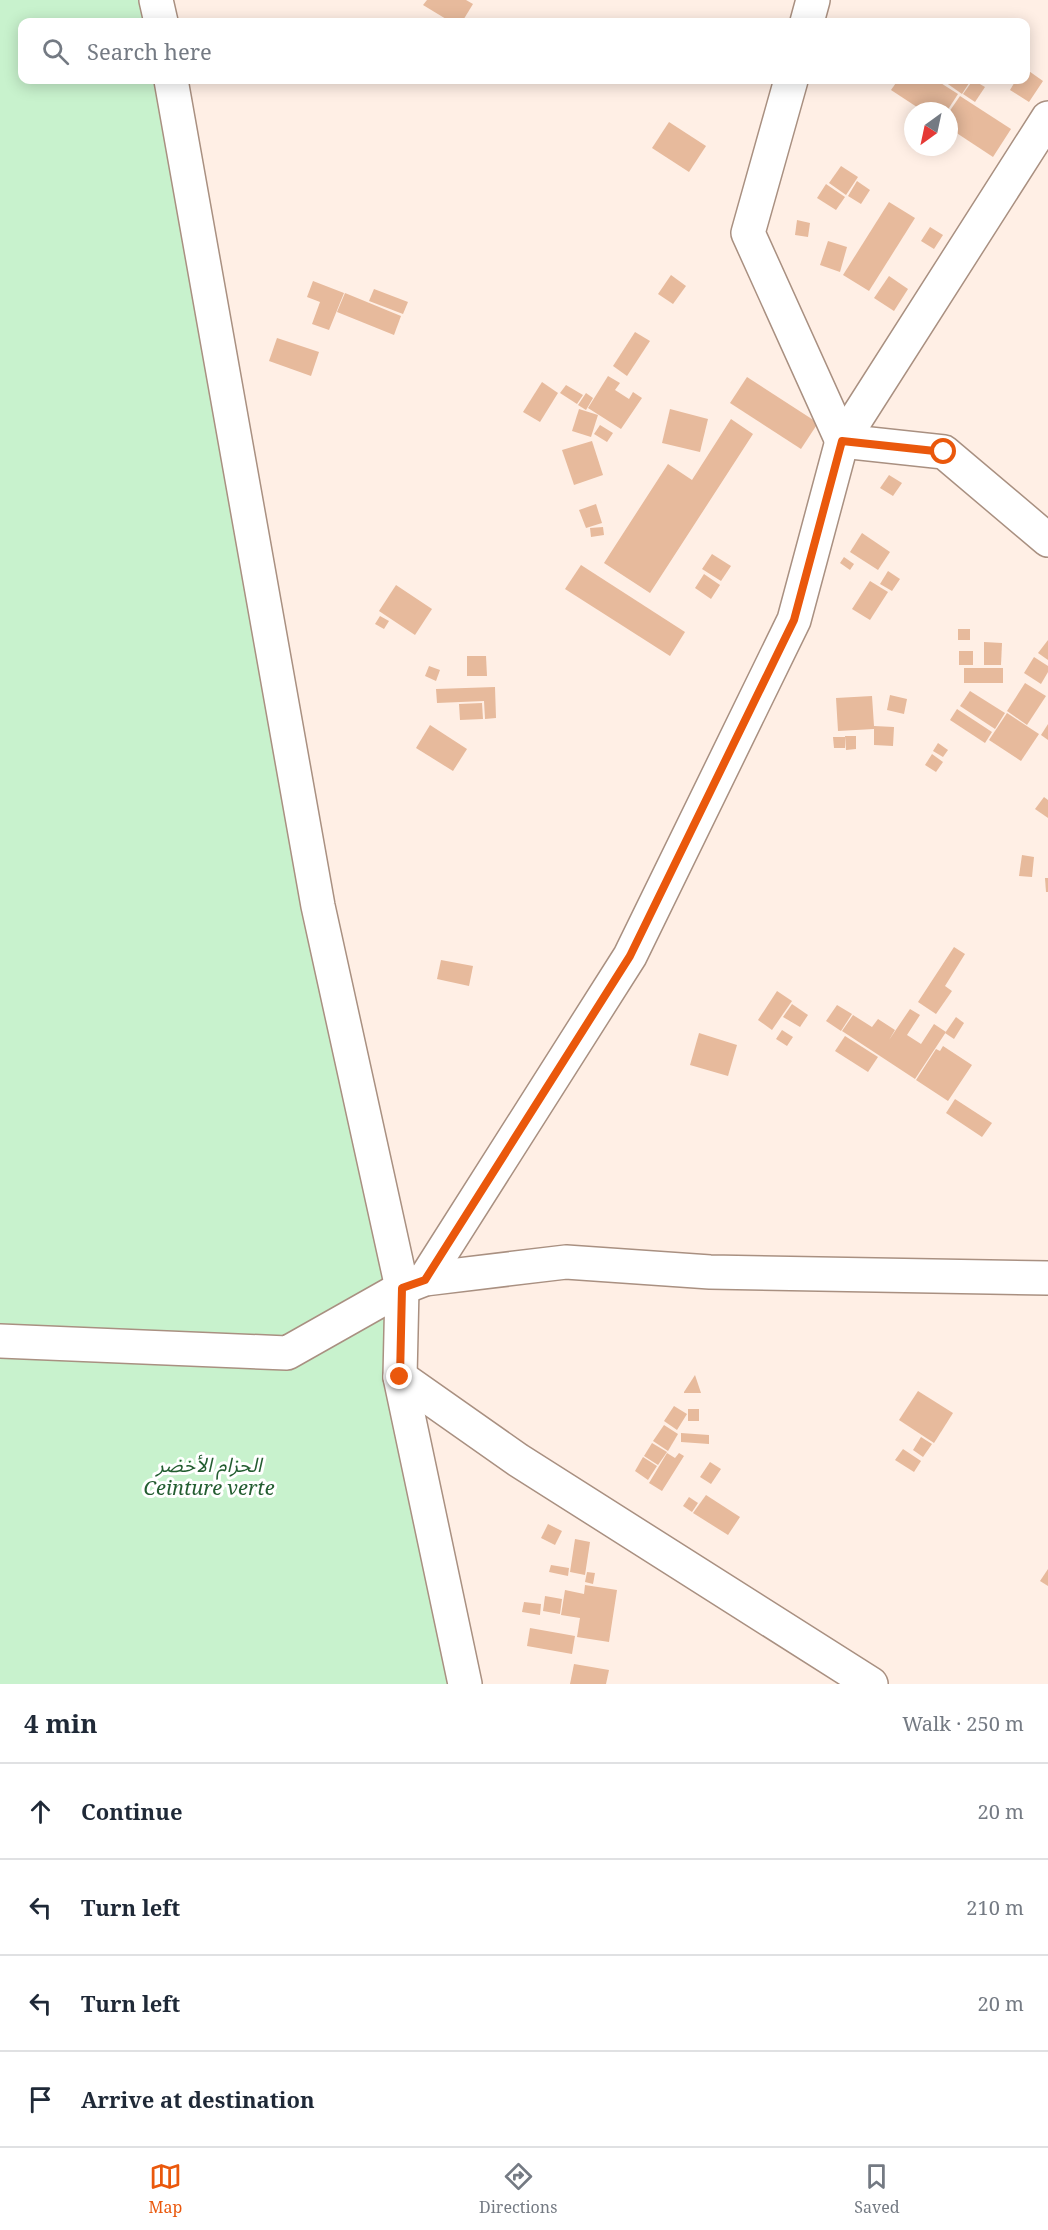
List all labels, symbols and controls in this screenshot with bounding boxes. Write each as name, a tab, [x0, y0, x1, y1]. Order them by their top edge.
search box	[18, 18, 1030, 84]
icon: search	[39, 35, 72, 68]
text: Search here	[87, 36, 212, 66]
north arrow	[904, 102, 958, 156]
route start	[930, 438, 956, 464]
route end	[386, 1363, 412, 1389]
park label: الحزام الأخضر Ceinture verte	[143, 1451, 275, 1501]
text: 4 min	[24, 1705, 98, 1741]
text: Walk · 250 m	[902, 1710, 1024, 1737]
icon: ahead	[24, 1795, 57, 1828]
text: Continue	[81, 1796, 183, 1826]
text: 20 m	[978, 1798, 1024, 1825]
icon: left	[24, 1891, 57, 1924]
text: Turn left	[81, 1892, 180, 1922]
text: 210 m	[966, 1894, 1024, 1921]
icon: left	[24, 1987, 57, 2020]
text: Turn left	[81, 1988, 180, 2018]
text: 20 m	[978, 1990, 1024, 2017]
icon: arrive	[24, 2083, 57, 2116]
text: Arrive at destination	[81, 2084, 315, 2114]
tab: Map	[148, 2160, 182, 2218]
tab: Directions	[479, 2160, 557, 2218]
tab: Saved	[854, 2160, 900, 2218]

